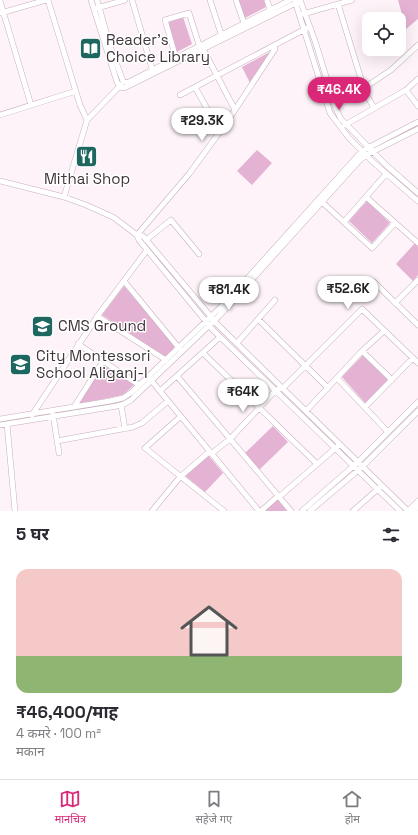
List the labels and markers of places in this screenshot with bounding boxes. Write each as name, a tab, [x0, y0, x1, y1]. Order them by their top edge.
place label: Reader's Choice Library	[106, 30, 210, 66]
library icon: Reader's Choice Library	[77, 36, 103, 62]
pin: ₹46.4K	[306, 77, 372, 111]
pin: ₹29.3K	[169, 108, 235, 142]
restaurant icon: Mithai Shop	[74, 143, 100, 169]
place label: Mithai Shop	[44, 169, 130, 188]
pin: ₹52.6K	[315, 276, 381, 310]
pin: ₹81.4K	[196, 277, 262, 311]
school or university icon: CMS Ground	[30, 313, 56, 339]
place label: CMS Ground	[58, 316, 146, 335]
place label: City Montessori School Aliganj-I	[36, 346, 150, 382]
school or university icon: City Montessori School Aliganj-I	[8, 352, 34, 378]
pin: ₹64K	[219, 379, 267, 413]

